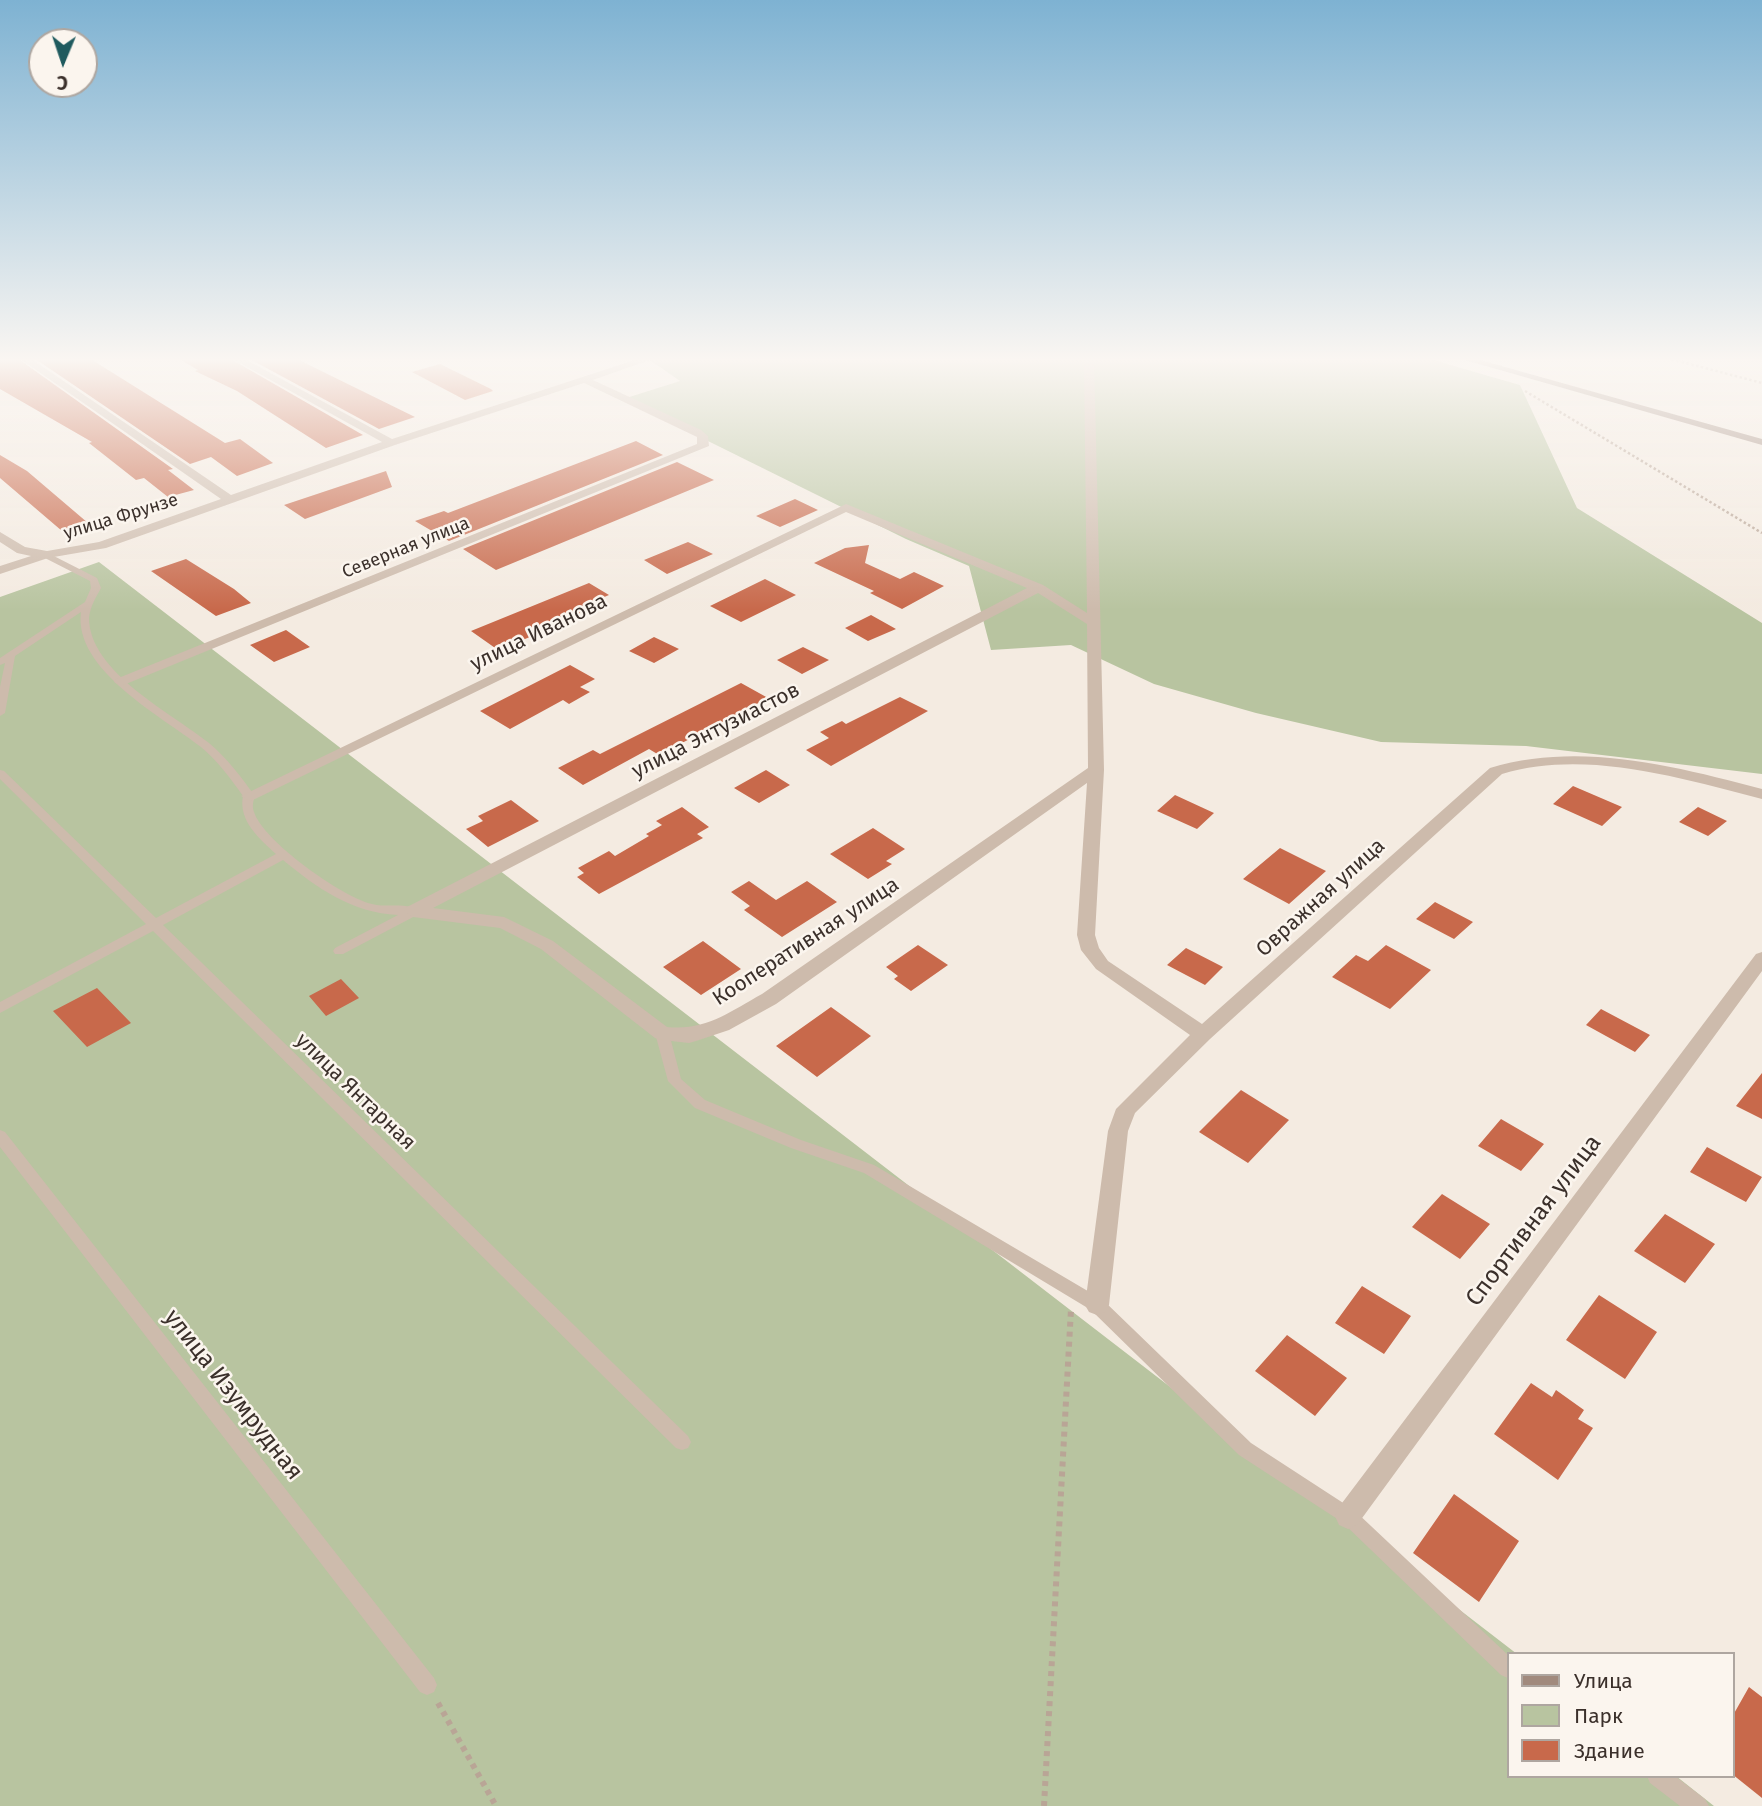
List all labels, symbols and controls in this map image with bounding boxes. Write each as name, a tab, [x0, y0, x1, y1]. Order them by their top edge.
north arrow	[28, 28, 98, 98]
text: С	[56, 71, 68, 94]
street label: улица Фрунзе	[61, 489, 181, 545]
street label: Северная улица	[339, 513, 473, 583]
street label: улица Иванова	[466, 589, 612, 677]
street label: улица Энтузиастов	[628, 678, 804, 784]
street label: Овражная улица	[1251, 834, 1391, 962]
street label: Кооперативная улица	[708, 872, 904, 1012]
street label: улица Янтарная	[290, 1028, 420, 1156]
street label: Спортивная улица	[1460, 1130, 1608, 1312]
street label: улица Изумрудная	[157, 1304, 309, 1486]
legend	[1506, 1652, 1734, 1778]
text: Улица	[1574, 1668, 1633, 1694]
text: Парк	[1574, 1703, 1623, 1729]
text: Здание	[1574, 1738, 1645, 1764]

